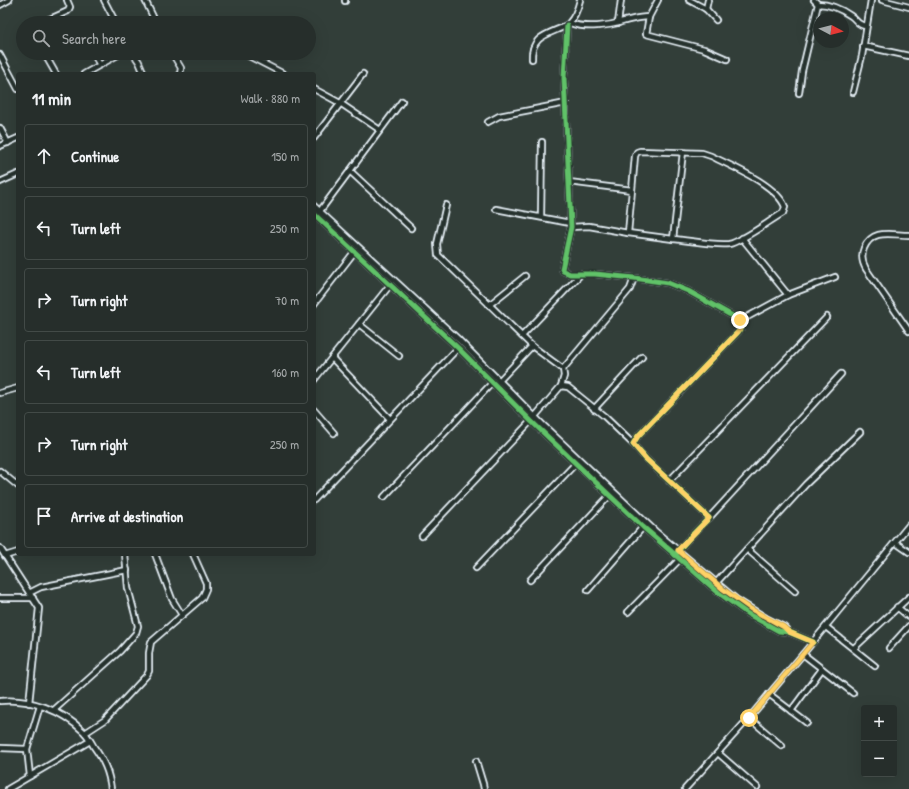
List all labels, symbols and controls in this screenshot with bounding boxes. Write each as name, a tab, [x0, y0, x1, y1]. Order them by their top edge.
north arrow	[813, 12, 849, 48]
search box	[16, 16, 316, 60]
icon: search	[30, 27, 52, 49]
text: Search here	[62, 28, 126, 49]
text: 11 min	[32, 87, 71, 110]
text: Walk · 880 m	[241, 89, 300, 107]
icon: ahead	[33, 145, 55, 167]
text: Continue	[71, 146, 119, 167]
text: 150 m	[271, 147, 299, 165]
icon: left	[33, 217, 55, 239]
text: Turn left	[71, 218, 121, 239]
text: 250 m	[270, 219, 299, 237]
icon: right	[33, 289, 55, 311]
text: Turn right	[71, 290, 127, 311]
text: 70 m	[275, 291, 299, 309]
route end	[731, 311, 749, 329]
icon: left	[33, 361, 55, 383]
text: Turn left	[71, 362, 121, 383]
text: 160 m	[271, 363, 299, 381]
icon: right	[33, 433, 55, 455]
text: Turn right	[71, 434, 127, 455]
text: 250 m	[270, 435, 299, 453]
icon: arrive	[33, 505, 55, 527]
text: Arrive at destination	[71, 506, 183, 527]
map controls	[861, 705, 897, 777]
button: +	[861, 705, 897, 741]
route start	[740, 709, 758, 727]
button: −	[861, 741, 897, 777]

